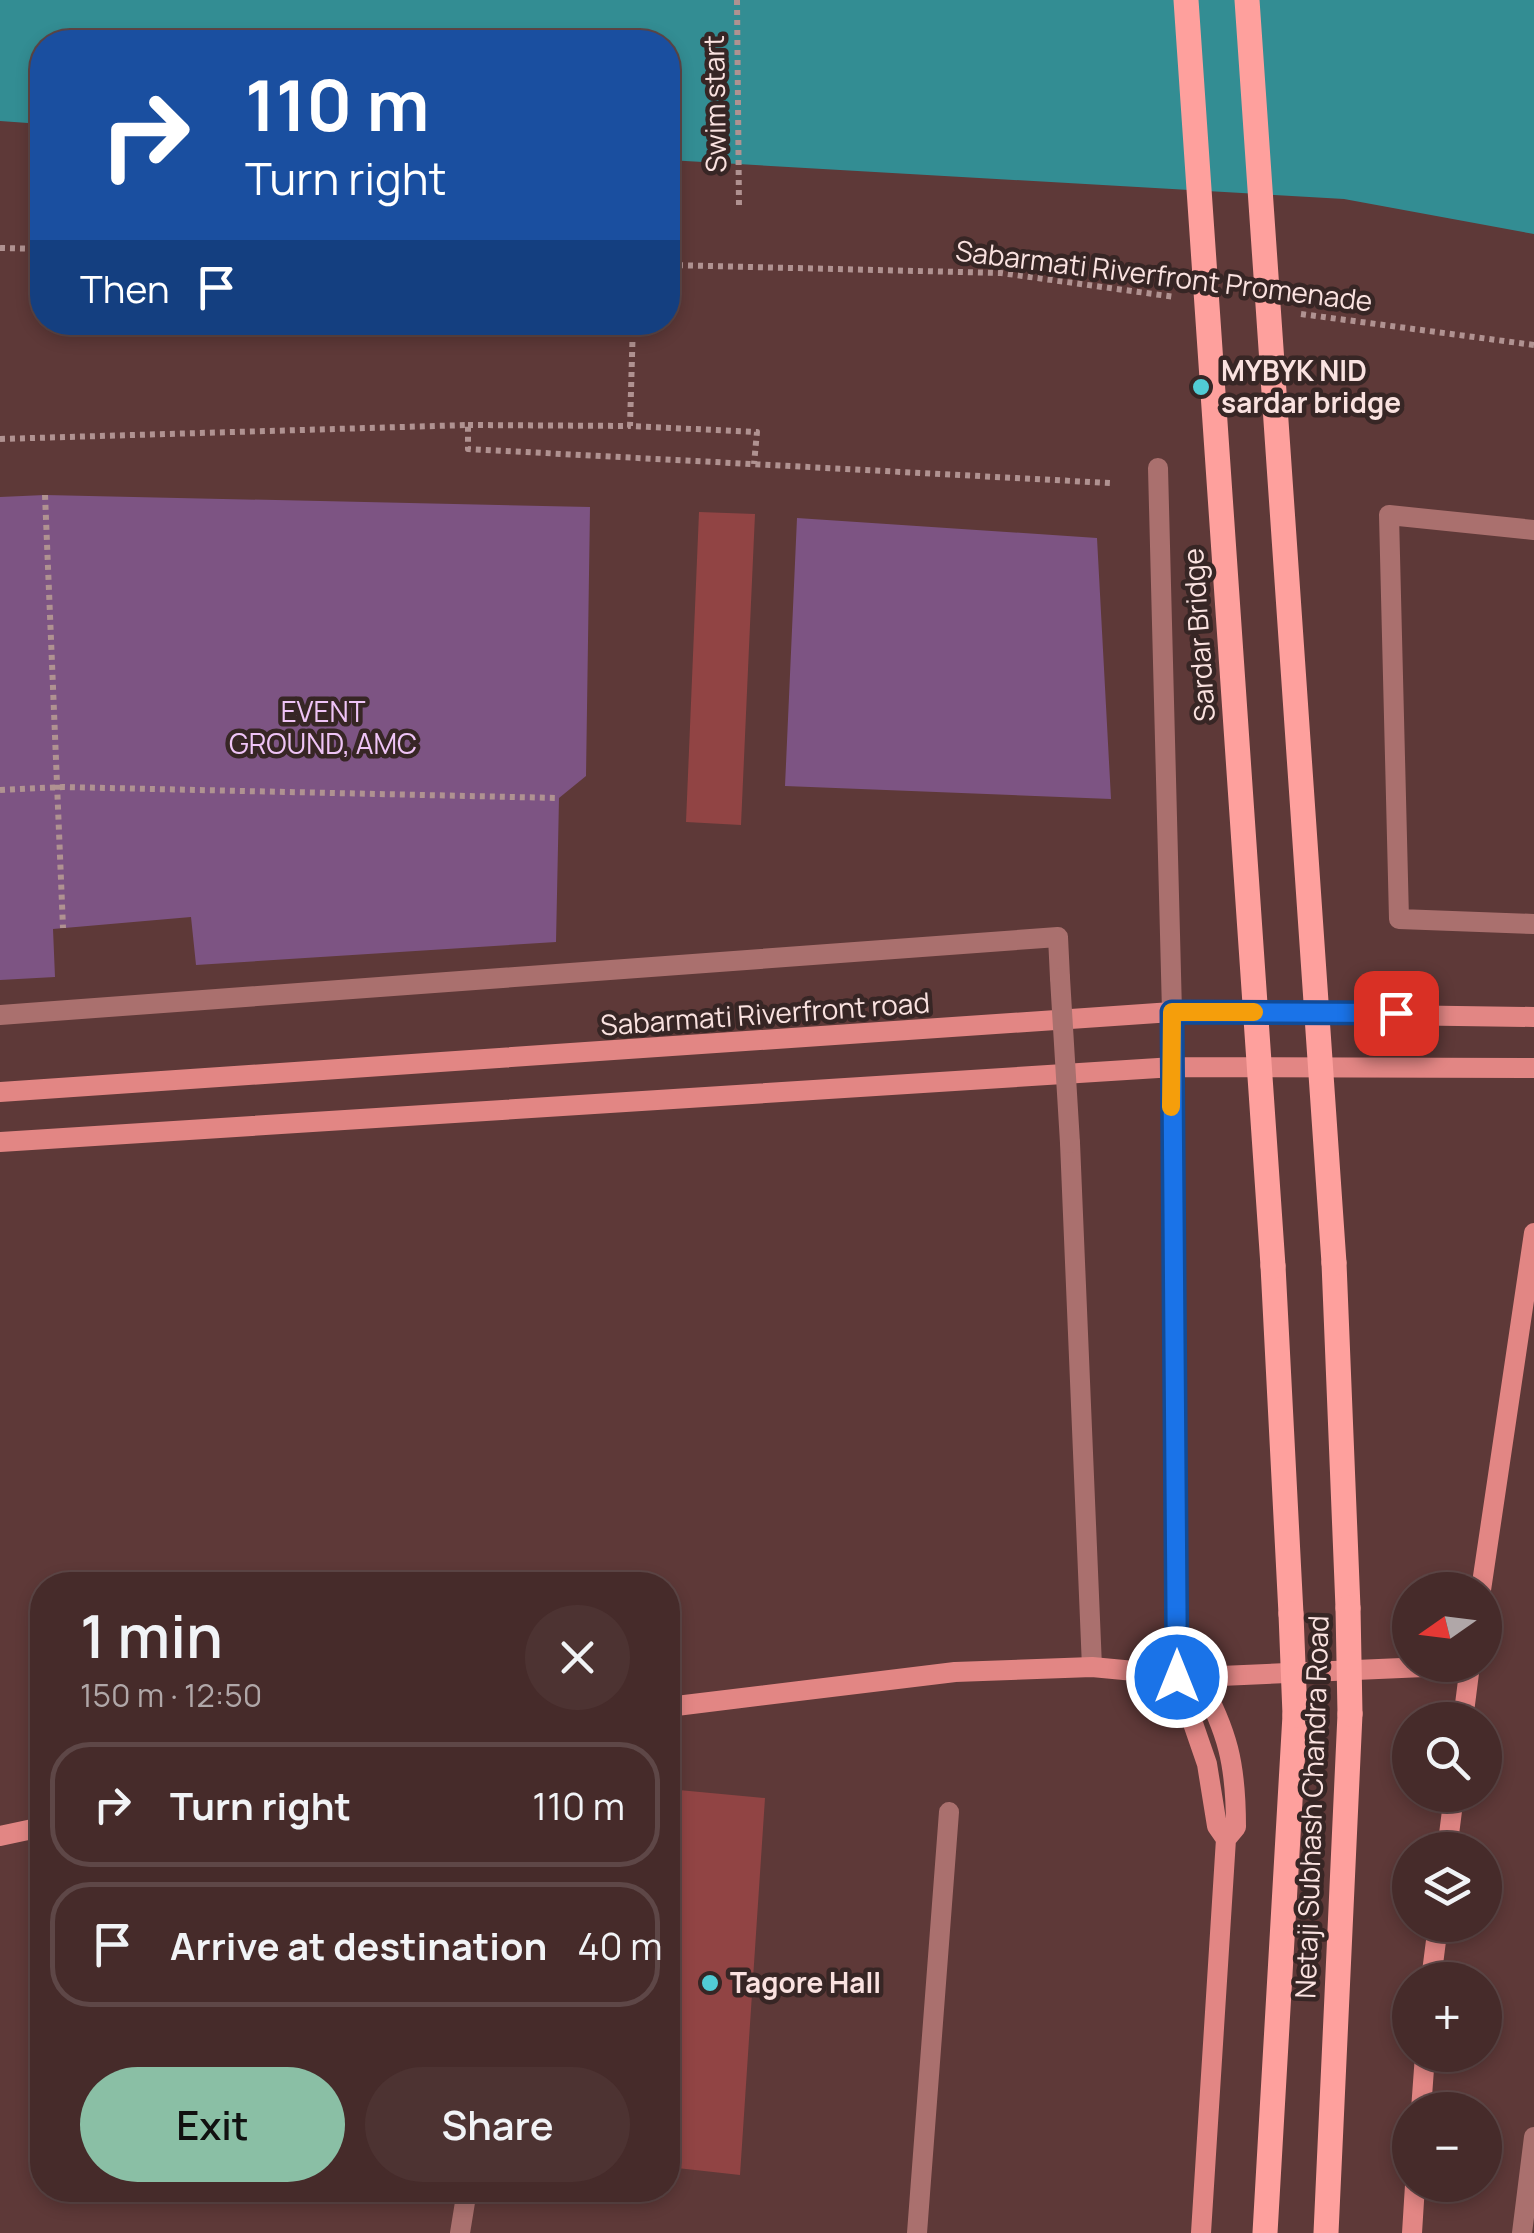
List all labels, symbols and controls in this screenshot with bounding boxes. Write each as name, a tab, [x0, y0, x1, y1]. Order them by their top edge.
street label: Swim start	[694, 35, 734, 173]
text: 110 m	[245, 56, 429, 152]
icon: right	[80, 70, 210, 200]
text: Turn right	[245, 147, 446, 209]
street label: Sabarmati Riverfront Promenade	[953, 231, 1375, 319]
icon: arrive	[189, 260, 244, 315]
text: Then	[80, 262, 169, 314]
place label: MYBYK NID sardar bridge	[1221, 351, 1401, 421]
marker: MYBYK NID sardar bridge	[1190, 376, 1212, 398]
street label: Sardar Bridge	[1173, 547, 1223, 723]
park label: EVENT GROUND, AMC	[229, 692, 417, 762]
pin	[1354, 971, 1439, 1056]
street label: Sabarmati Riverfront road	[599, 983, 931, 1043]
icon: arrive	[1369, 986, 1424, 1041]
north arrow	[1392, 1572, 1502, 1682]
map controls	[1392, 1572, 1502, 2202]
text: 1 min	[80, 1594, 223, 1676]
button: close	[525, 1605, 630, 1710]
street label: Netaji Subhash Chandra Road	[1285, 1615, 1337, 1999]
position arrow	[1125, 1625, 1229, 1729]
text: 150 m · 12:50	[80, 1673, 262, 1717]
button: search	[1392, 1702, 1502, 1812]
icon: right	[85, 1777, 140, 1832]
text: Turn right	[170, 1779, 351, 1831]
text: 110 m	[532, 1779, 625, 1831]
button: layers	[1392, 1832, 1502, 1942]
icon: arrive	[85, 1917, 140, 1972]
text: Arrive at destination	[170, 1919, 547, 1971]
text: 40 m	[577, 1919, 663, 1971]
button: +	[1392, 1962, 1502, 2072]
place label: Tagore Hall	[730, 1963, 881, 2001]
marker: Tagore Hall	[699, 1972, 721, 1994]
button: Exit	[80, 2067, 345, 2182]
button: Share	[365, 2067, 630, 2182]
button: −	[1392, 2092, 1502, 2202]

